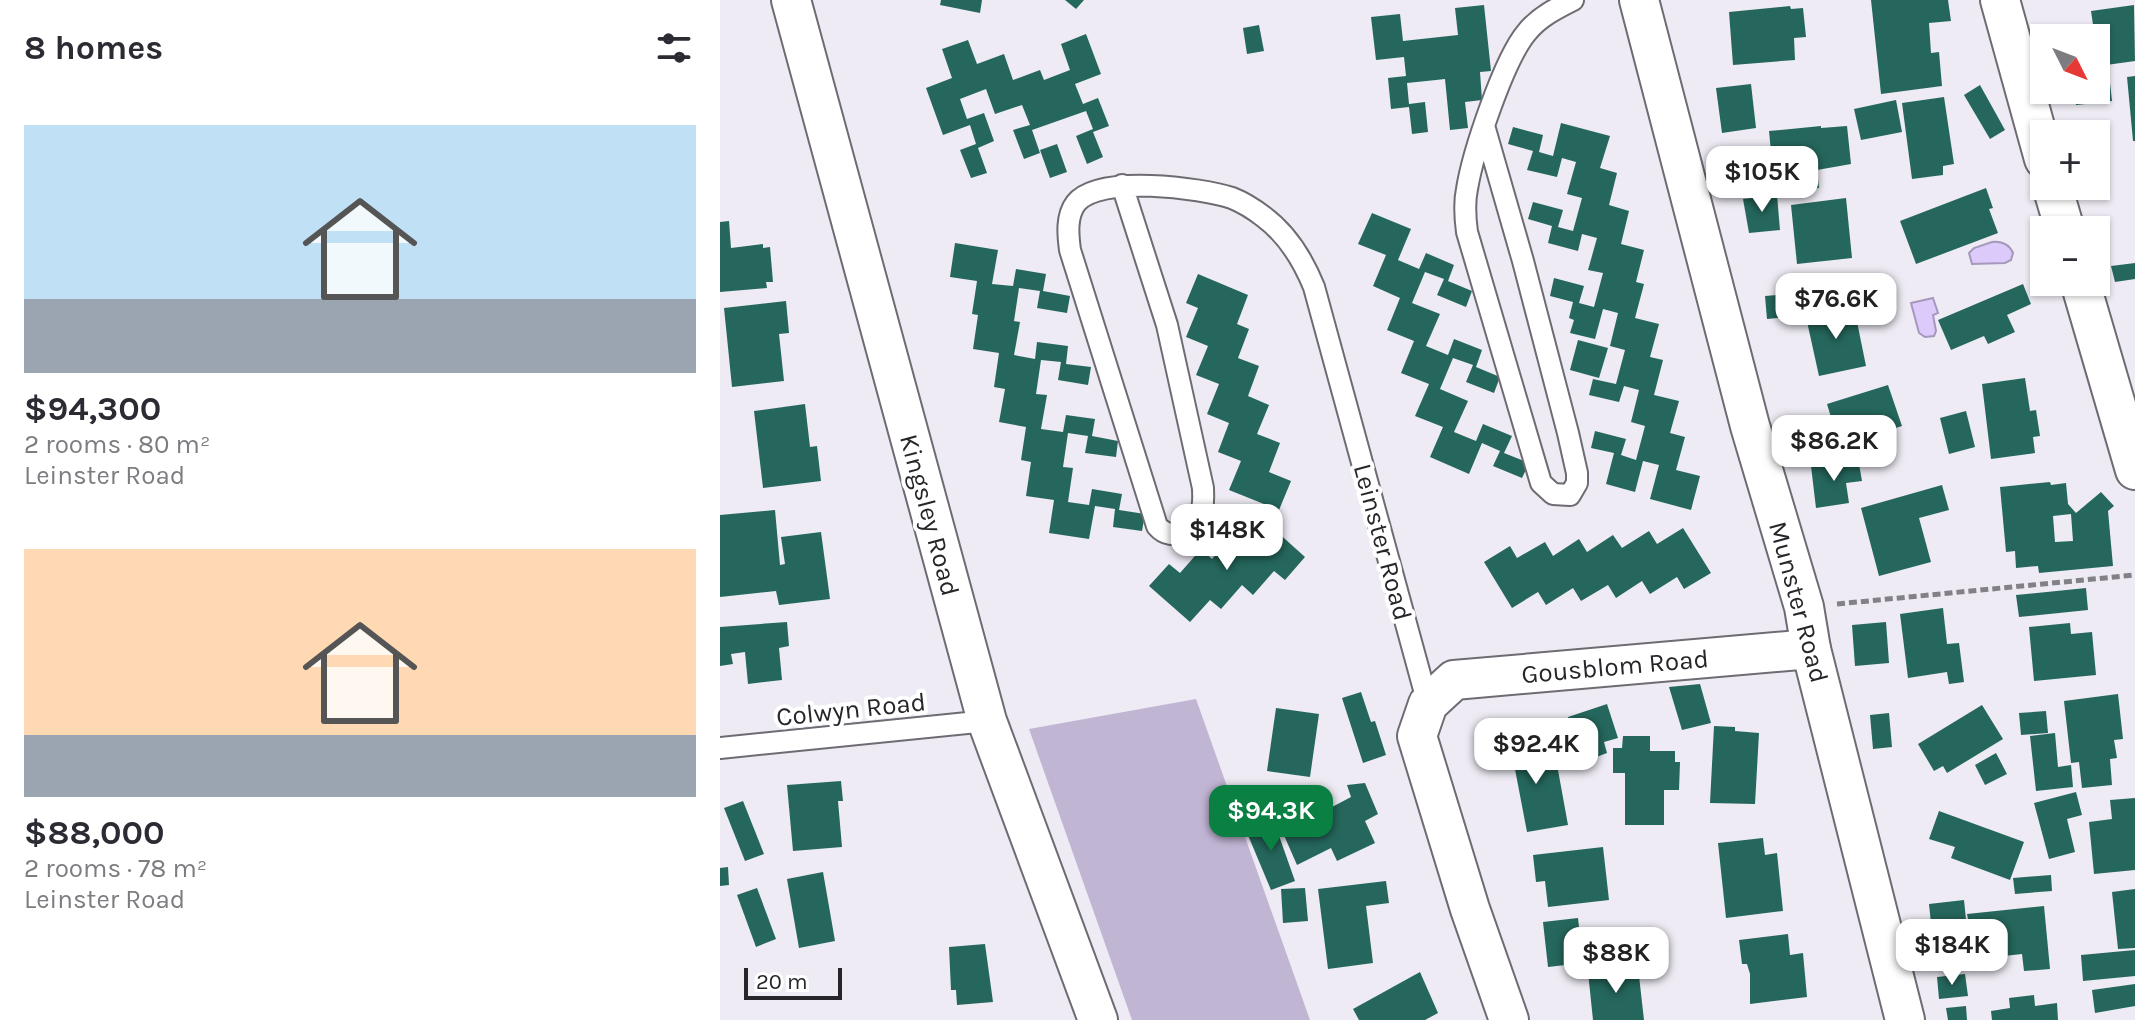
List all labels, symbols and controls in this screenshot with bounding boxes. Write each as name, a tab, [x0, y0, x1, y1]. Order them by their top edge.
north arrow	[2030, 24, 2110, 104]
map controls	[2030, 24, 2110, 296]
icon: filters	[652, 26, 696, 70]
text: 8 homes	[24, 28, 163, 68]
button: +	[2030, 120, 2110, 200]
pin: $105K	[1706, 146, 1818, 214]
text: $105K	[1724, 156, 1800, 187]
icon: home	[288, 177, 432, 321]
button: −	[2030, 216, 2110, 296]
pin: $76.6K	[1771, 273, 1901, 341]
text: $76.6K	[1793, 283, 1879, 314]
text: $94,300	[24, 389, 161, 429]
pin: $86.2K	[1769, 415, 1899, 483]
text: $86.2K	[1790, 425, 1878, 456]
text: 2 rooms · 80 m²	[24, 429, 210, 460]
street label: Kingsley Road	[893, 431, 966, 599]
text: Leinster Road	[24, 460, 185, 491]
street label: Leinster Road	[1347, 460, 1418, 624]
pin: $148K	[1171, 504, 1283, 572]
text: $148K	[1189, 514, 1265, 545]
street label: Munster Road	[1762, 518, 1835, 686]
icon: home	[288, 601, 432, 745]
street label: Gousblom Road	[1520, 643, 1710, 690]
street label: Colwyn Road	[775, 686, 927, 733]
pin: $92.4K	[1471, 718, 1601, 786]
text: $92.4K	[1492, 728, 1580, 759]
pin: $94.3K	[1206, 785, 1336, 853]
text: $94.3K	[1227, 795, 1315, 826]
text: $88,000	[24, 813, 165, 853]
text: 2 rooms · 78 m²	[24, 853, 207, 884]
text: Leinster Road	[24, 884, 185, 915]
pin: $184K	[1896, 919, 2008, 987]
pin: $88K	[1569, 927, 1663, 995]
text: $184K	[1914, 929, 1990, 960]
text: $88K	[1582, 937, 1650, 968]
scale bar	[744, 964, 842, 1000]
text: 20 m	[756, 969, 808, 995]

